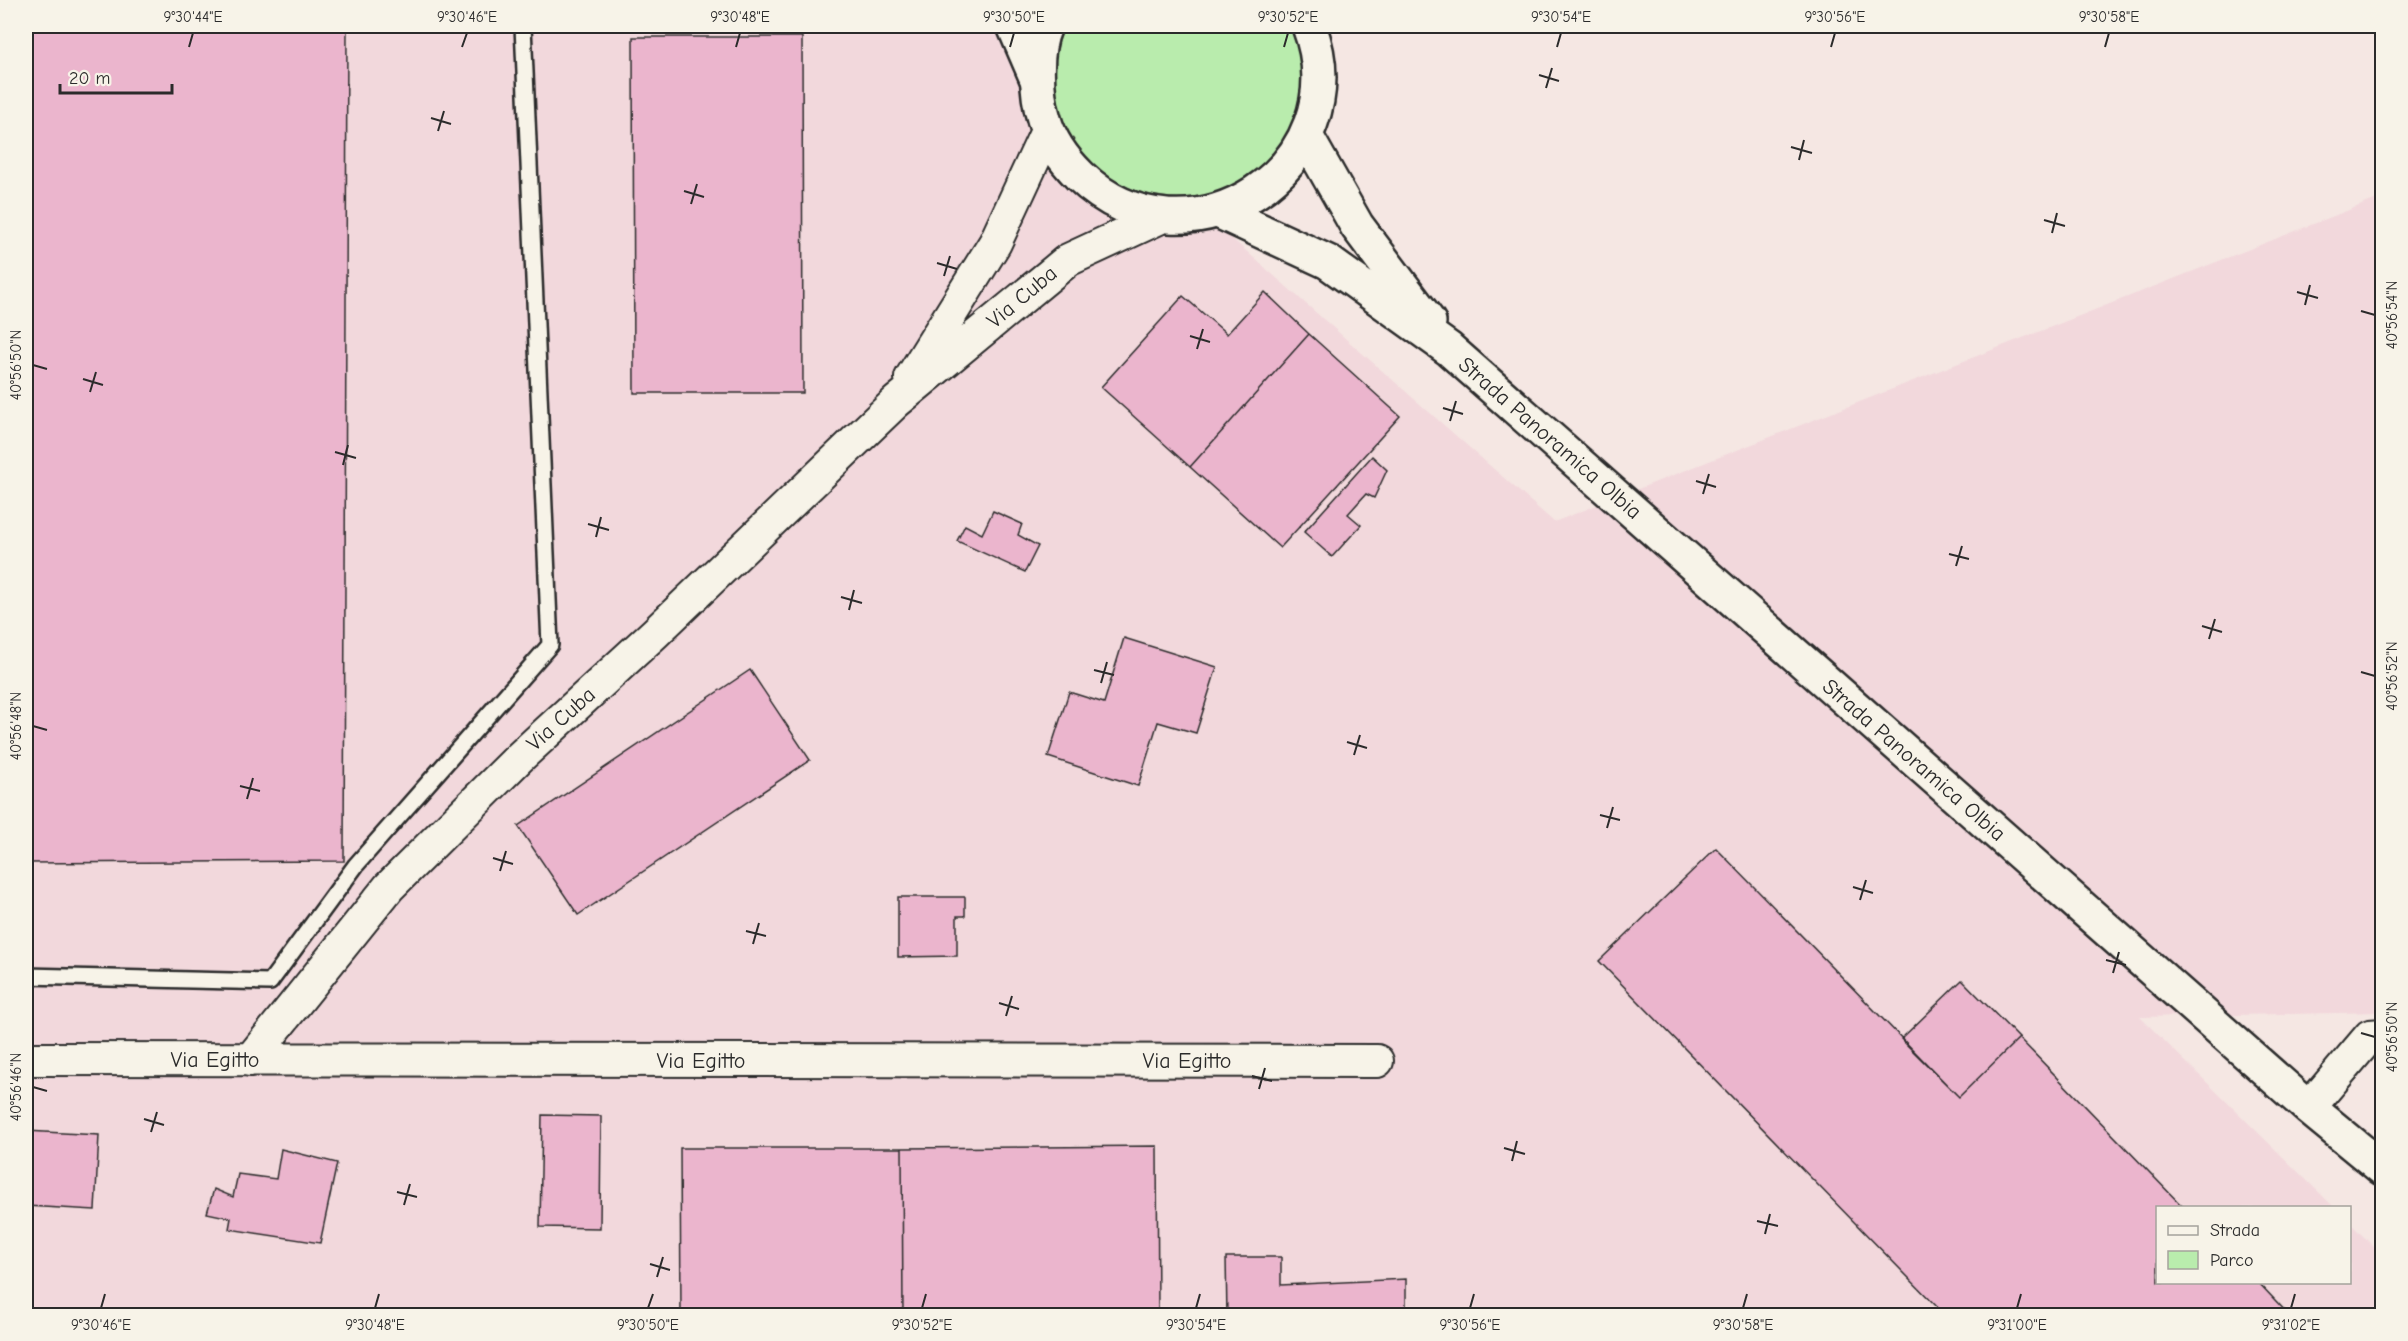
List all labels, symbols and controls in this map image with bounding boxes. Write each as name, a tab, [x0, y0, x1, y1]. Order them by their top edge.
text: 9°30'44"E	[163, 8, 223, 26]
text: 9°30'46"E	[437, 8, 497, 26]
text: 9°30'48"E	[710, 8, 770, 26]
text: 9°30'50"E	[983, 8, 1045, 26]
text: 9°30'52"E	[1258, 8, 1318, 26]
text: 9°30'54"E	[1531, 8, 1591, 26]
text: 9°30'56"E	[1805, 8, 1865, 26]
text: 9°30'58"E	[2079, 8, 2139, 26]
scale bar	[60, 57, 172, 95]
text: 20 m	[69, 68, 110, 89]
street label: Via Cuba	[982, 260, 1062, 334]
text: 40°56'54"N	[2383, 281, 2401, 349]
text: 40°56'50"N	[7, 330, 25, 400]
street label: Strada Panoramica Olbia	[1453, 351, 1647, 525]
text: 40°56'52"N	[2383, 641, 2401, 711]
street label: Strada Panoramica Olbia	[1817, 673, 2011, 847]
street label: Via Cuba	[521, 681, 601, 757]
text: 40°56'48"N	[7, 692, 25, 760]
text: 40°56'50"N	[2383, 1002, 2401, 1072]
street label: Via Egitto	[171, 1047, 260, 1073]
street label: Via Egitto	[657, 1048, 746, 1074]
street label: Via Egitto	[1143, 1048, 1232, 1074]
text: 40°56'46"N	[7, 1053, 25, 1121]
legend	[2156, 1206, 2351, 1284]
text: Strada	[2210, 1220, 2260, 1241]
text: Parco	[2210, 1250, 2253, 1271]
text: 9°30'46"E	[71, 1316, 131, 1334]
text: 9°30'48"E	[345, 1316, 405, 1334]
text: 9°30'50"E	[617, 1316, 679, 1334]
text: 9°30'52"E	[892, 1316, 952, 1334]
text: 9°30'54"E	[1166, 1316, 1226, 1334]
text: 9°30'56"E	[1440, 1316, 1500, 1334]
text: 9°30'58"E	[1713, 1316, 1773, 1334]
text: 9°31'00"E	[1987, 1316, 2047, 1334]
text: 9°31'02"E	[2262, 1316, 2320, 1334]

